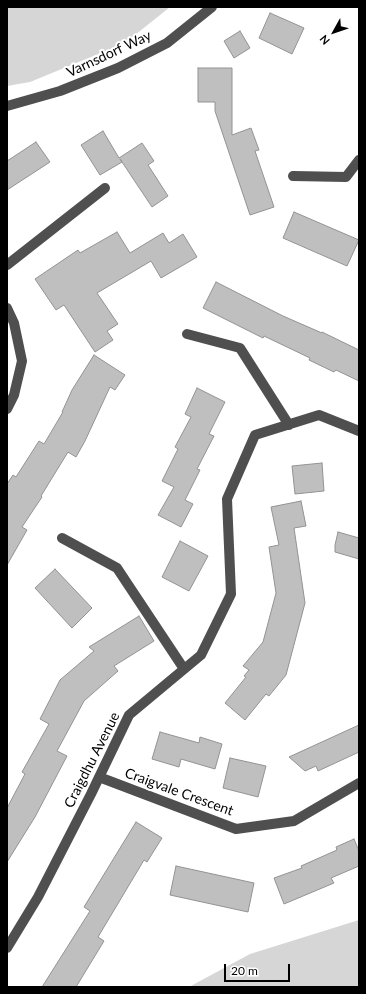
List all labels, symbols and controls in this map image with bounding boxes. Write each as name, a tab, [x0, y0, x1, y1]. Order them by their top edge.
north arrow	[314, 12, 354, 52]
street label: Varnsdorf Way	[64, 27, 154, 81]
text: N	[317, 33, 332, 47]
street label: Craigdhu Avenue	[61, 709, 123, 811]
street label: Craigvale Crescent	[122, 765, 236, 819]
scale bar	[226, 956, 292, 982]
text: 20 m	[231, 963, 258, 978]

